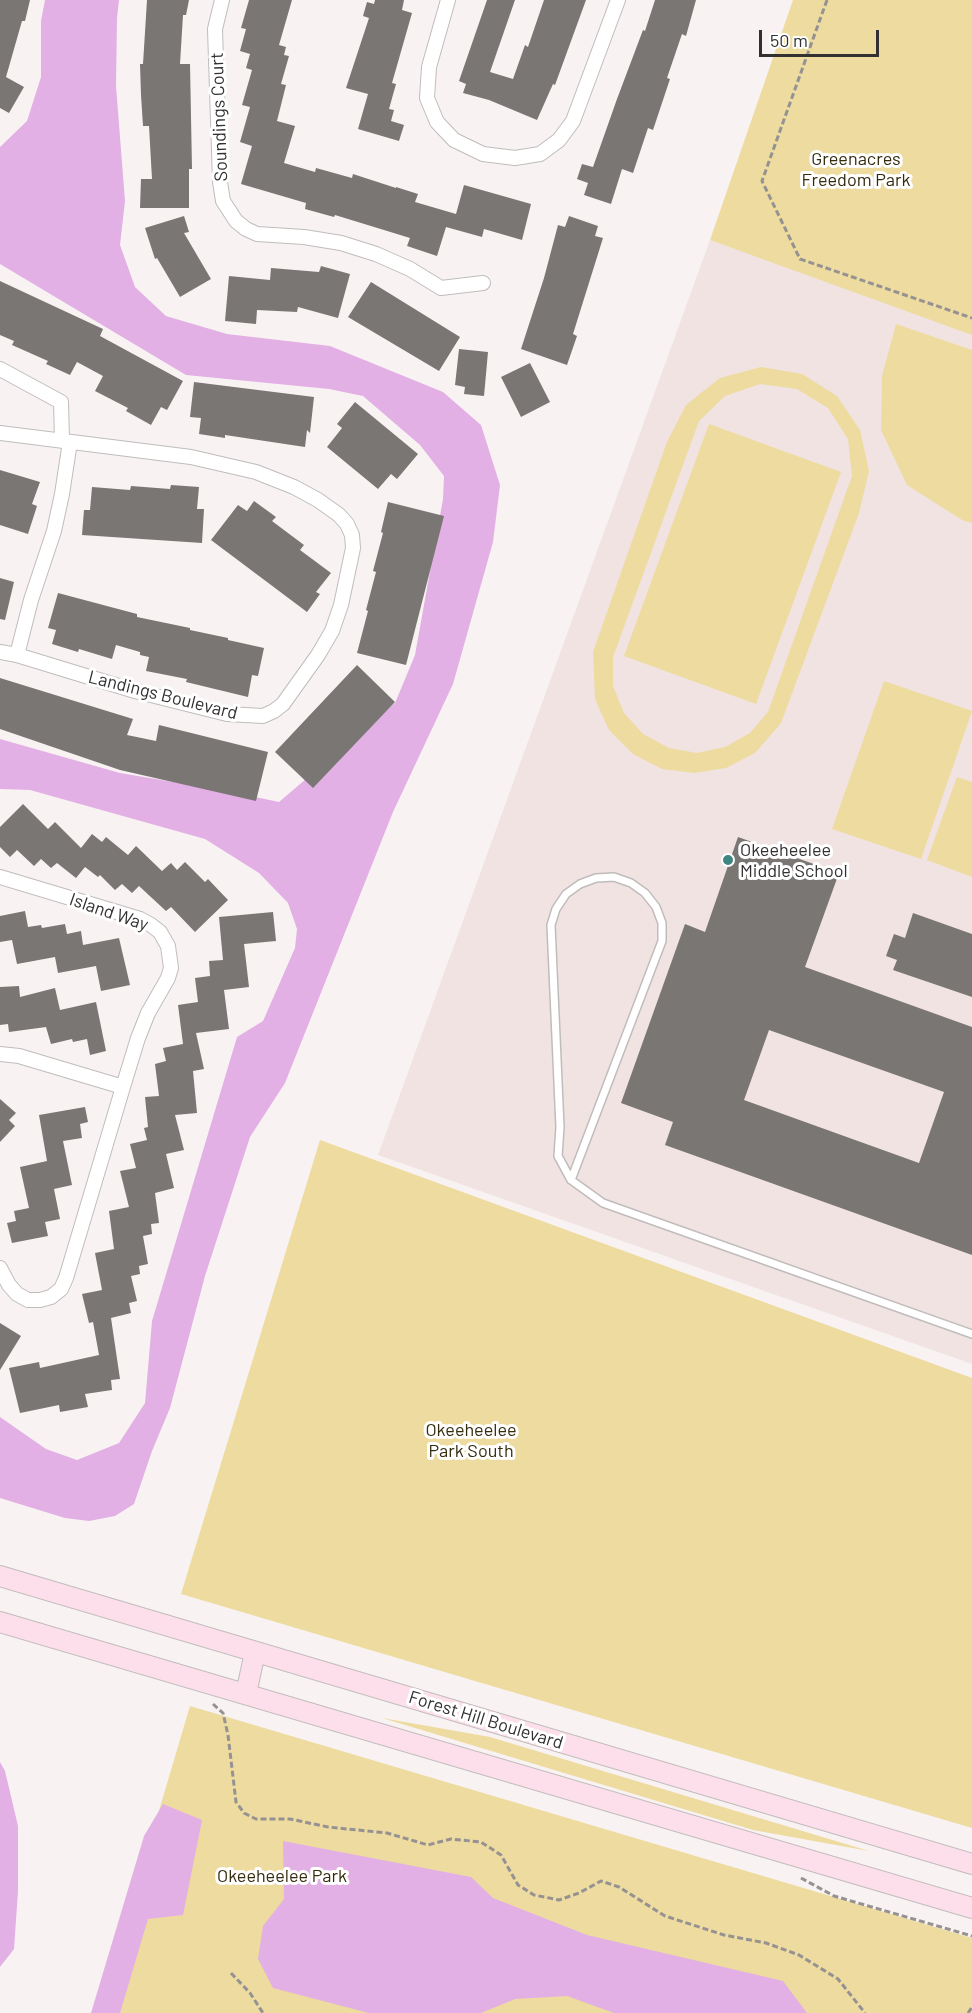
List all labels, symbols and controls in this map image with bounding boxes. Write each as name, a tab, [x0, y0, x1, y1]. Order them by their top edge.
scale bar	[762, 18, 882, 56]
text: 50 m	[770, 29, 808, 51]
street label: Soundings Court	[206, 52, 232, 182]
park label: Greenacres Freedom Park	[801, 148, 911, 190]
street label: Landings Boulevard	[86, 666, 240, 724]
place label: Okeeheelee Middle School	[740, 839, 848, 882]
marker: Okeeheelee Middle School	[721, 853, 735, 867]
street label: Island Way	[67, 888, 151, 936]
park label: Okeeheelee Park South	[425, 1419, 517, 1462]
street label: Forest Hill Boulevard	[406, 1686, 566, 1754]
park label: Okeeheelee Park	[217, 1865, 347, 1887]

